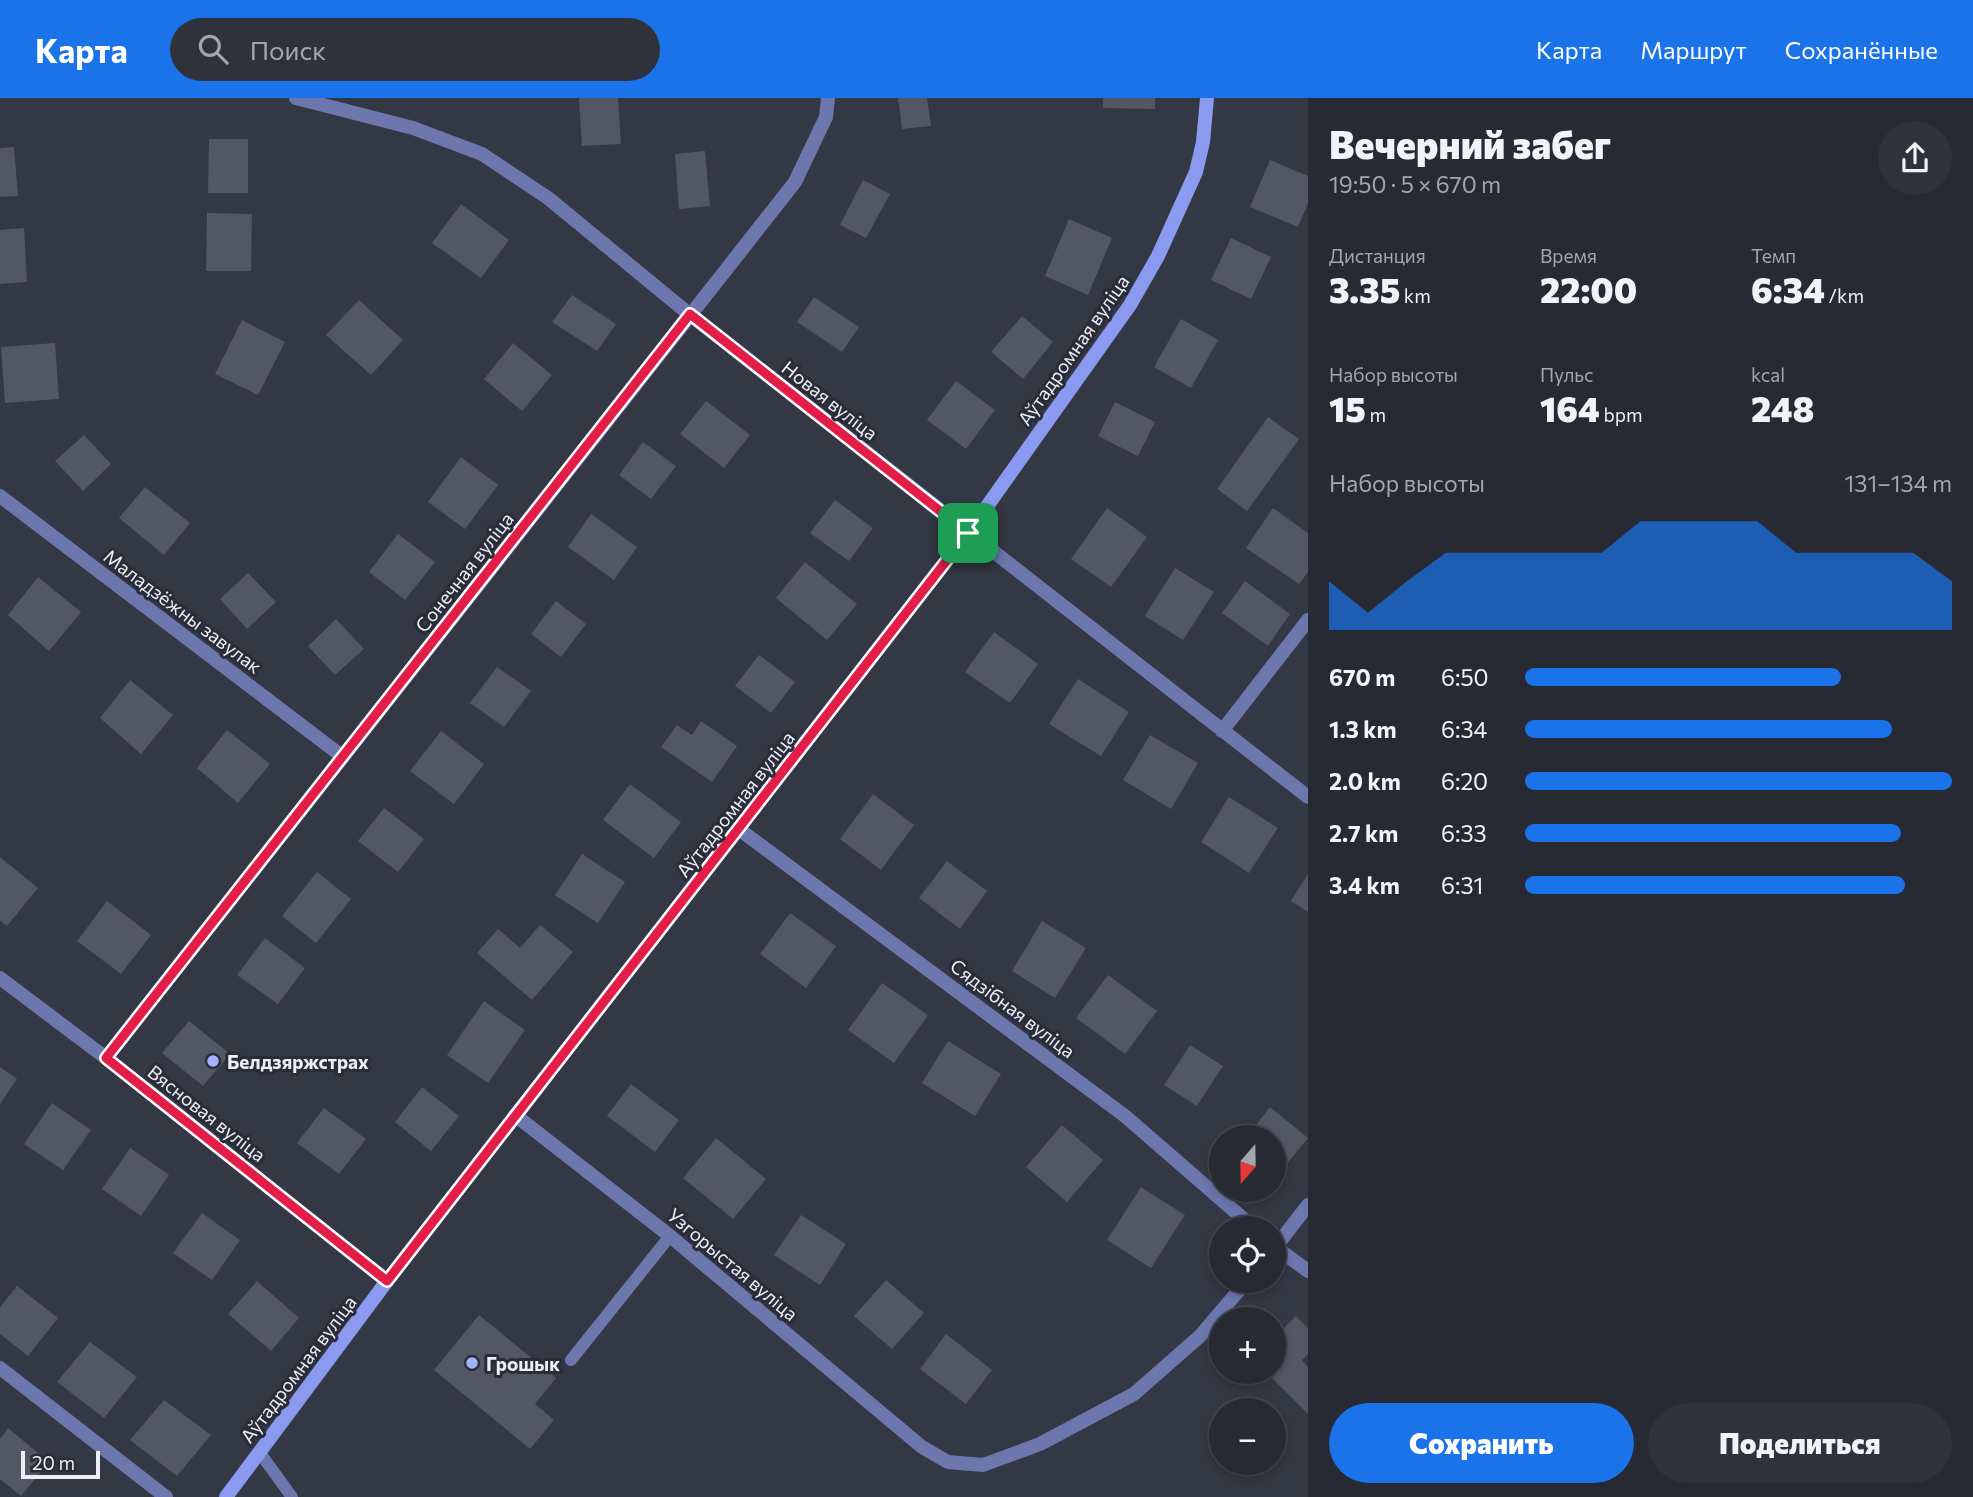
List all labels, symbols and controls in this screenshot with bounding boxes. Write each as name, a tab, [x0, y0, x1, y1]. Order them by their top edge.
search box	[170, 18, 660, 81]
text: Карта	[35, 29, 128, 70]
icon: search	[194, 30, 232, 68]
text: Поиск	[250, 34, 326, 65]
text: Карта	[1536, 35, 1602, 64]
text: Маршрут	[1640, 35, 1747, 64]
text: Сохранённые	[1785, 35, 1938, 64]
text: Вечерний забег	[1329, 120, 1611, 167]
button: share	[1878, 121, 1952, 195]
text: 19:50 · 5 × 670 m	[1329, 170, 1501, 198]
text: Дистанция	[1329, 244, 1426, 267]
text: Время	[1540, 244, 1597, 267]
text: Темп	[1751, 244, 1796, 267]
text: 3.35	[1329, 267, 1400, 310]
text: 22:00	[1540, 267, 1637, 310]
text: 6:34	[1751, 267, 1825, 310]
street label: Аўтадромная вуліца	[1012, 270, 1134, 430]
text: km	[1400, 284, 1431, 307]
text: /km	[1825, 284, 1864, 307]
street label: Новая вуліца	[778, 355, 882, 445]
text: Набор высоты	[1329, 363, 1458, 386]
text: Пульс	[1540, 363, 1594, 386]
text: kcal	[1751, 363, 1785, 386]
text: 15	[1329, 386, 1366, 429]
text: 164	[1540, 386, 1600, 429]
text: 248	[1751, 386, 1814, 429]
text: m	[1366, 403, 1386, 426]
text: bpm	[1600, 403, 1643, 426]
text: Набор высоты	[1329, 469, 1485, 497]
text: 131–134 m	[1844, 469, 1952, 497]
pin	[938, 503, 998, 563]
street label: Сонечная вуліца	[410, 508, 518, 636]
icon: arrive	[949, 514, 987, 552]
street label: Маладзёжны завулак	[100, 544, 266, 678]
text: 670 m	[1329, 663, 1395, 691]
text: 6:50	[1441, 663, 1489, 691]
text: 1.3 km	[1329, 715, 1397, 743]
text: 6:34	[1441, 715, 1487, 743]
street label: Аўтадромная вуліца	[671, 727, 799, 881]
text: 2.0 km	[1329, 767, 1401, 795]
text: 6:20	[1441, 767, 1488, 795]
text: 2.7 km	[1329, 819, 1398, 847]
text: 6:33	[1441, 819, 1487, 847]
text: 3.4 km	[1329, 871, 1400, 899]
text: 6:31	[1441, 871, 1483, 899]
street label: Сядзібная вуліца	[946, 954, 1080, 1062]
place label: Белдзяржстрах	[227, 1050, 369, 1073]
marker: Белдзяржстрах	[205, 1053, 221, 1069]
street label: Вясновая вуліца	[143, 1060, 271, 1166]
north arrow	[1209, 1125, 1286, 1202]
map controls	[1209, 1125, 1286, 1475]
street label: Узгорыстая вуліца	[663, 1203, 803, 1325]
button: locate	[1209, 1216, 1286, 1293]
street label: Аўтадромная вуліца	[235, 1291, 361, 1447]
button: +	[1209, 1307, 1286, 1384]
place label: Грошык	[486, 1352, 560, 1375]
marker: Грошык	[464, 1355, 480, 1371]
button: −	[1209, 1398, 1286, 1475]
button: Сохранить	[1329, 1403, 1634, 1483]
button: Поделиться	[1648, 1403, 1952, 1483]
scale bar	[21, 1448, 100, 1480]
text: 20 m	[32, 1451, 75, 1474]

